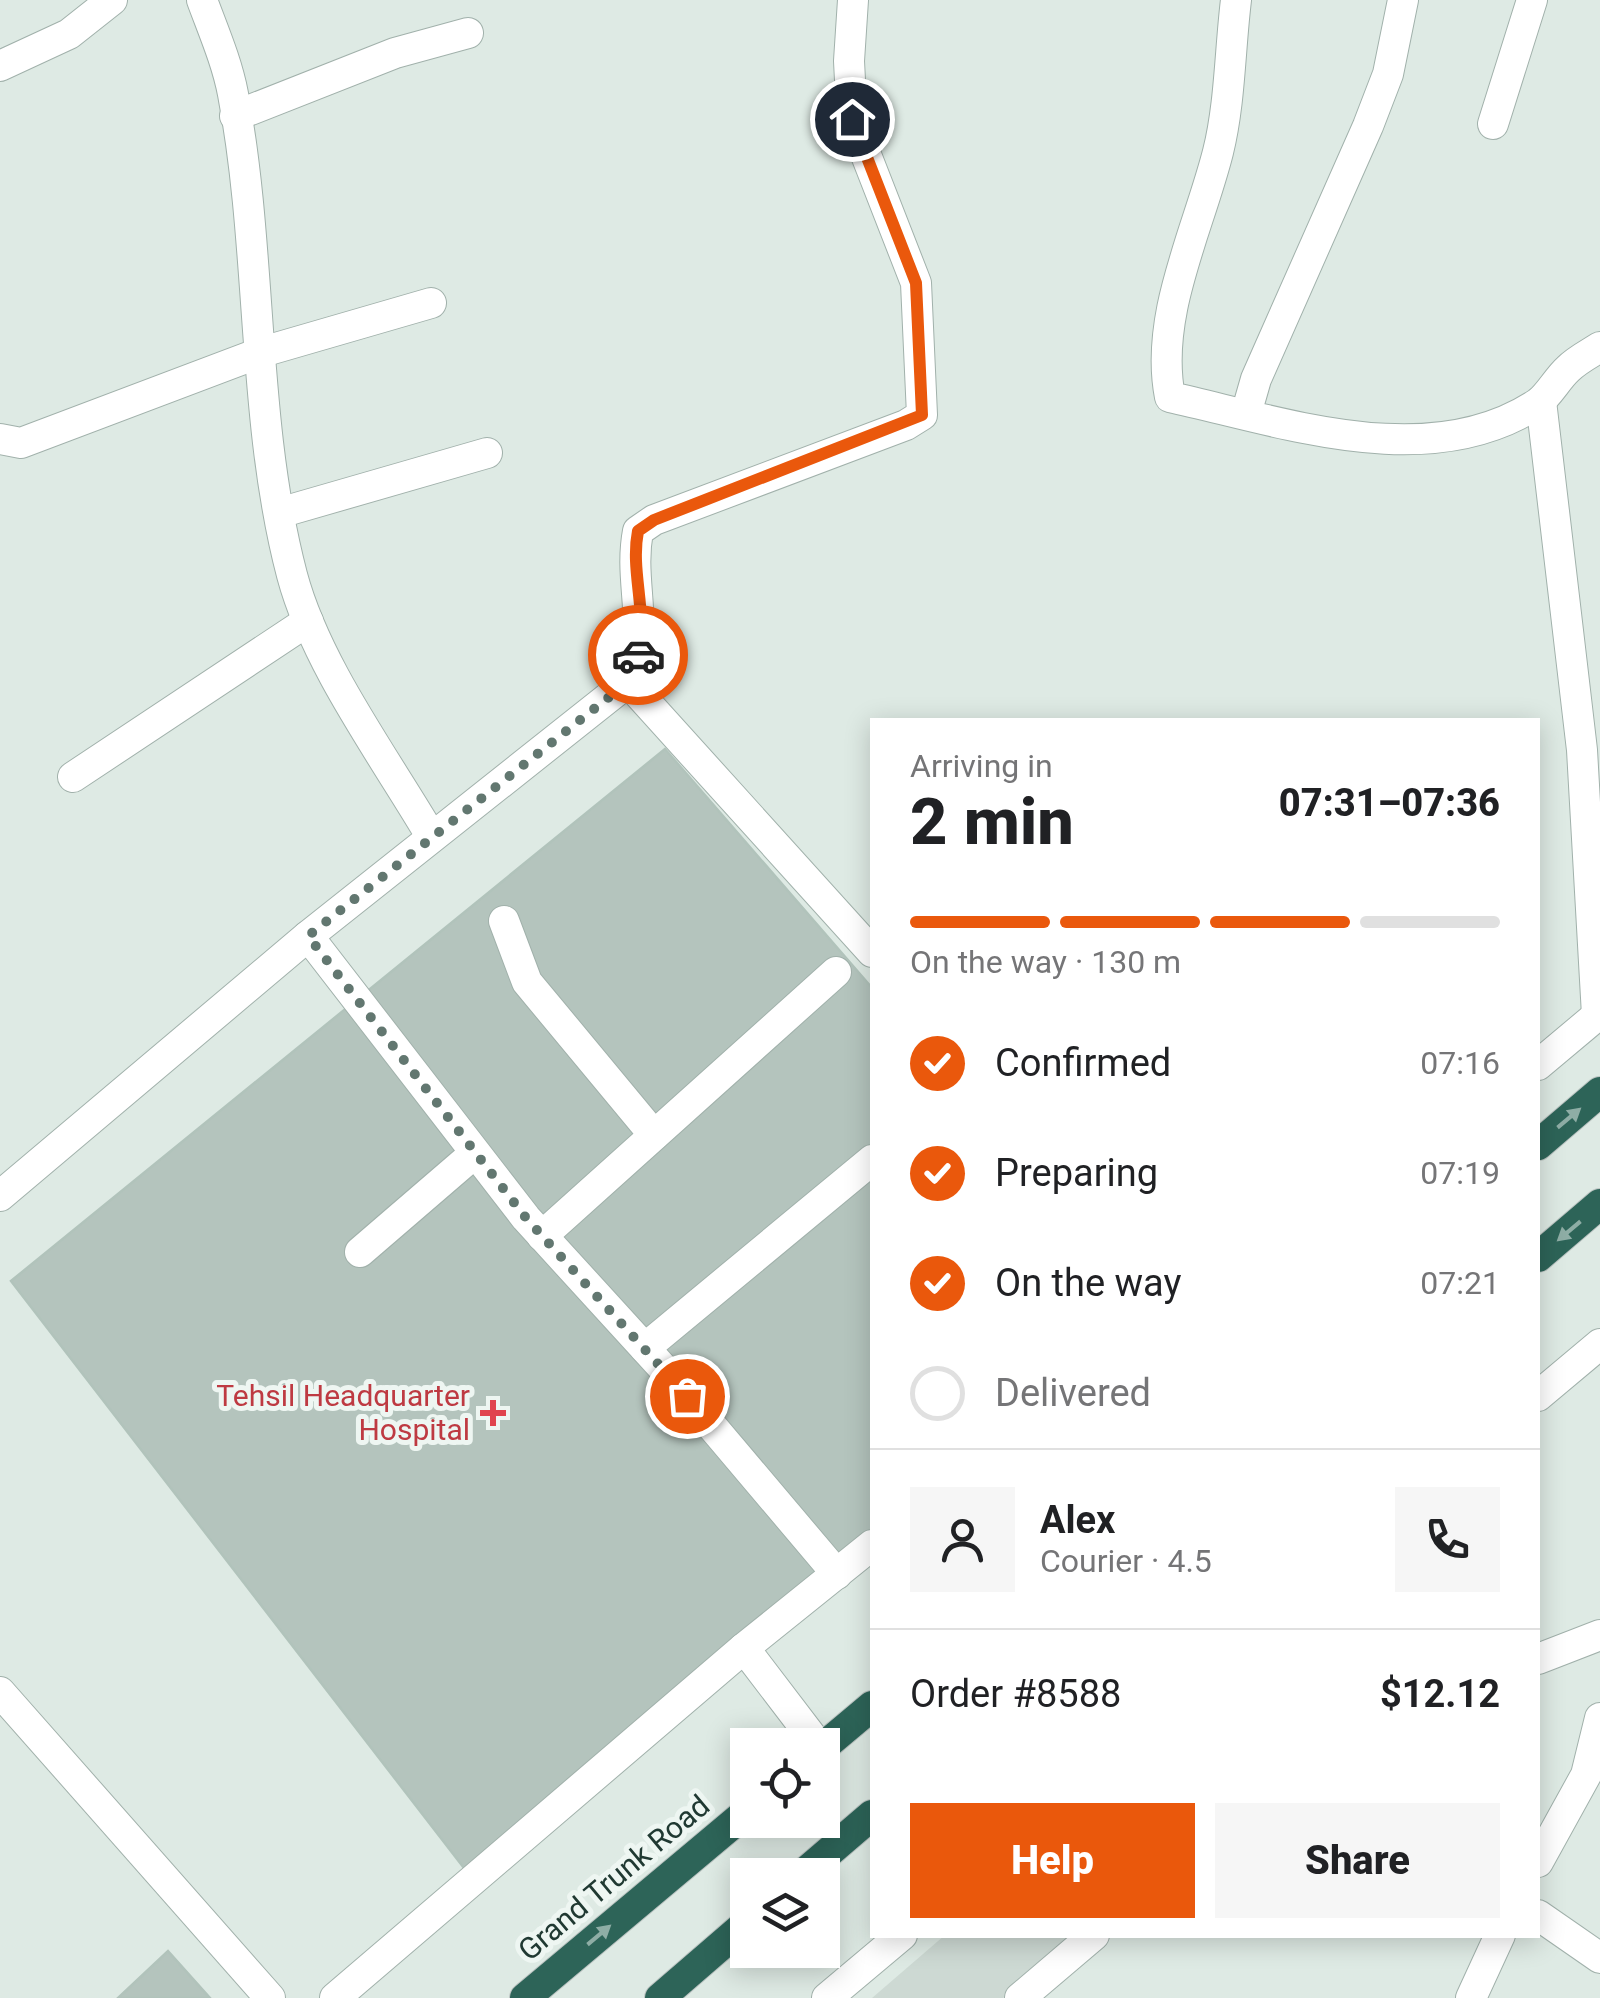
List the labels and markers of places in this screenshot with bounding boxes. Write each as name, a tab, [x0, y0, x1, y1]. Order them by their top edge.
pin	[810, 77, 895, 162]
pin	[645, 1354, 730, 1439]
place label: Tehsil Headquarter Hospital	[216, 1378, 470, 1447]
marker: Tehsil Headquarter Hospital	[480, 1400, 506, 1426]

